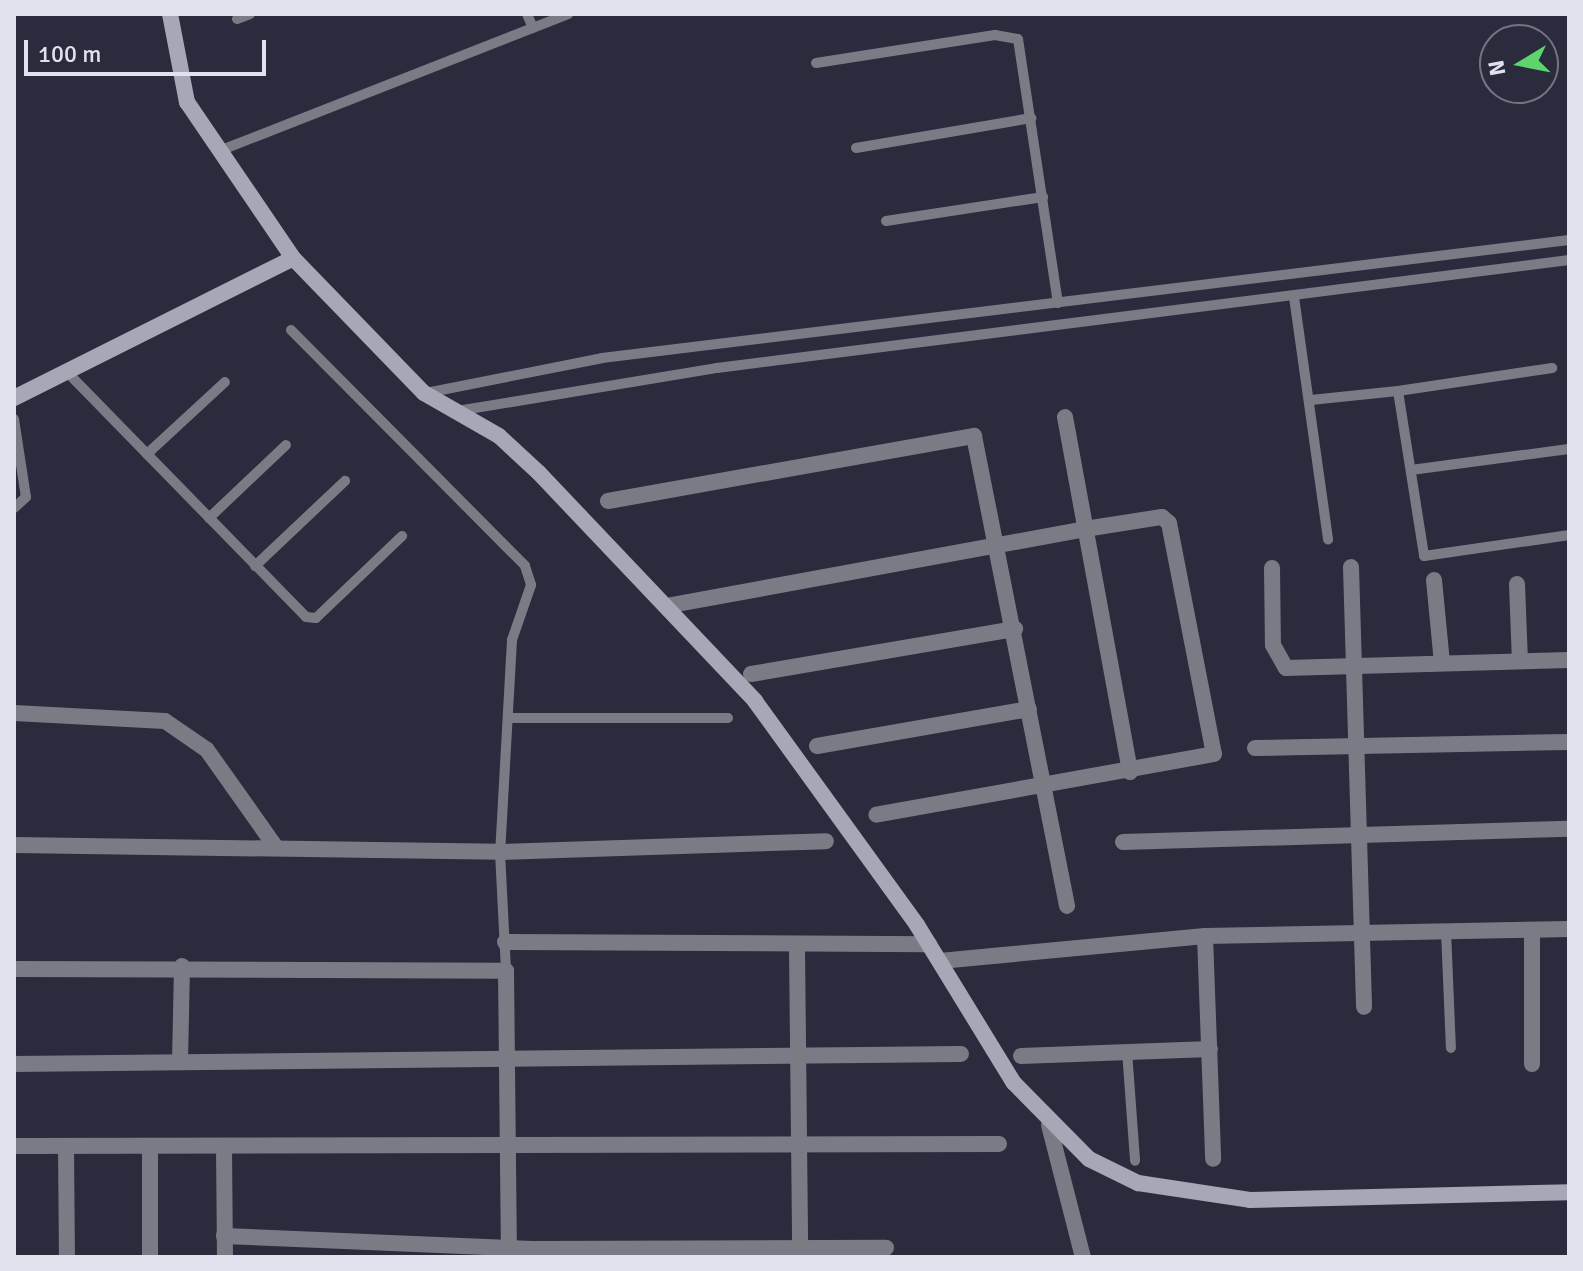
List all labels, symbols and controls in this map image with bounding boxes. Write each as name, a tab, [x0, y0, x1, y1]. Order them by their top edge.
scale bar	[28, 24, 270, 74]
north arrow	[1479, 24, 1559, 104]
text: 100 m	[38, 39, 101, 69]
text: N	[1482, 58, 1511, 78]

